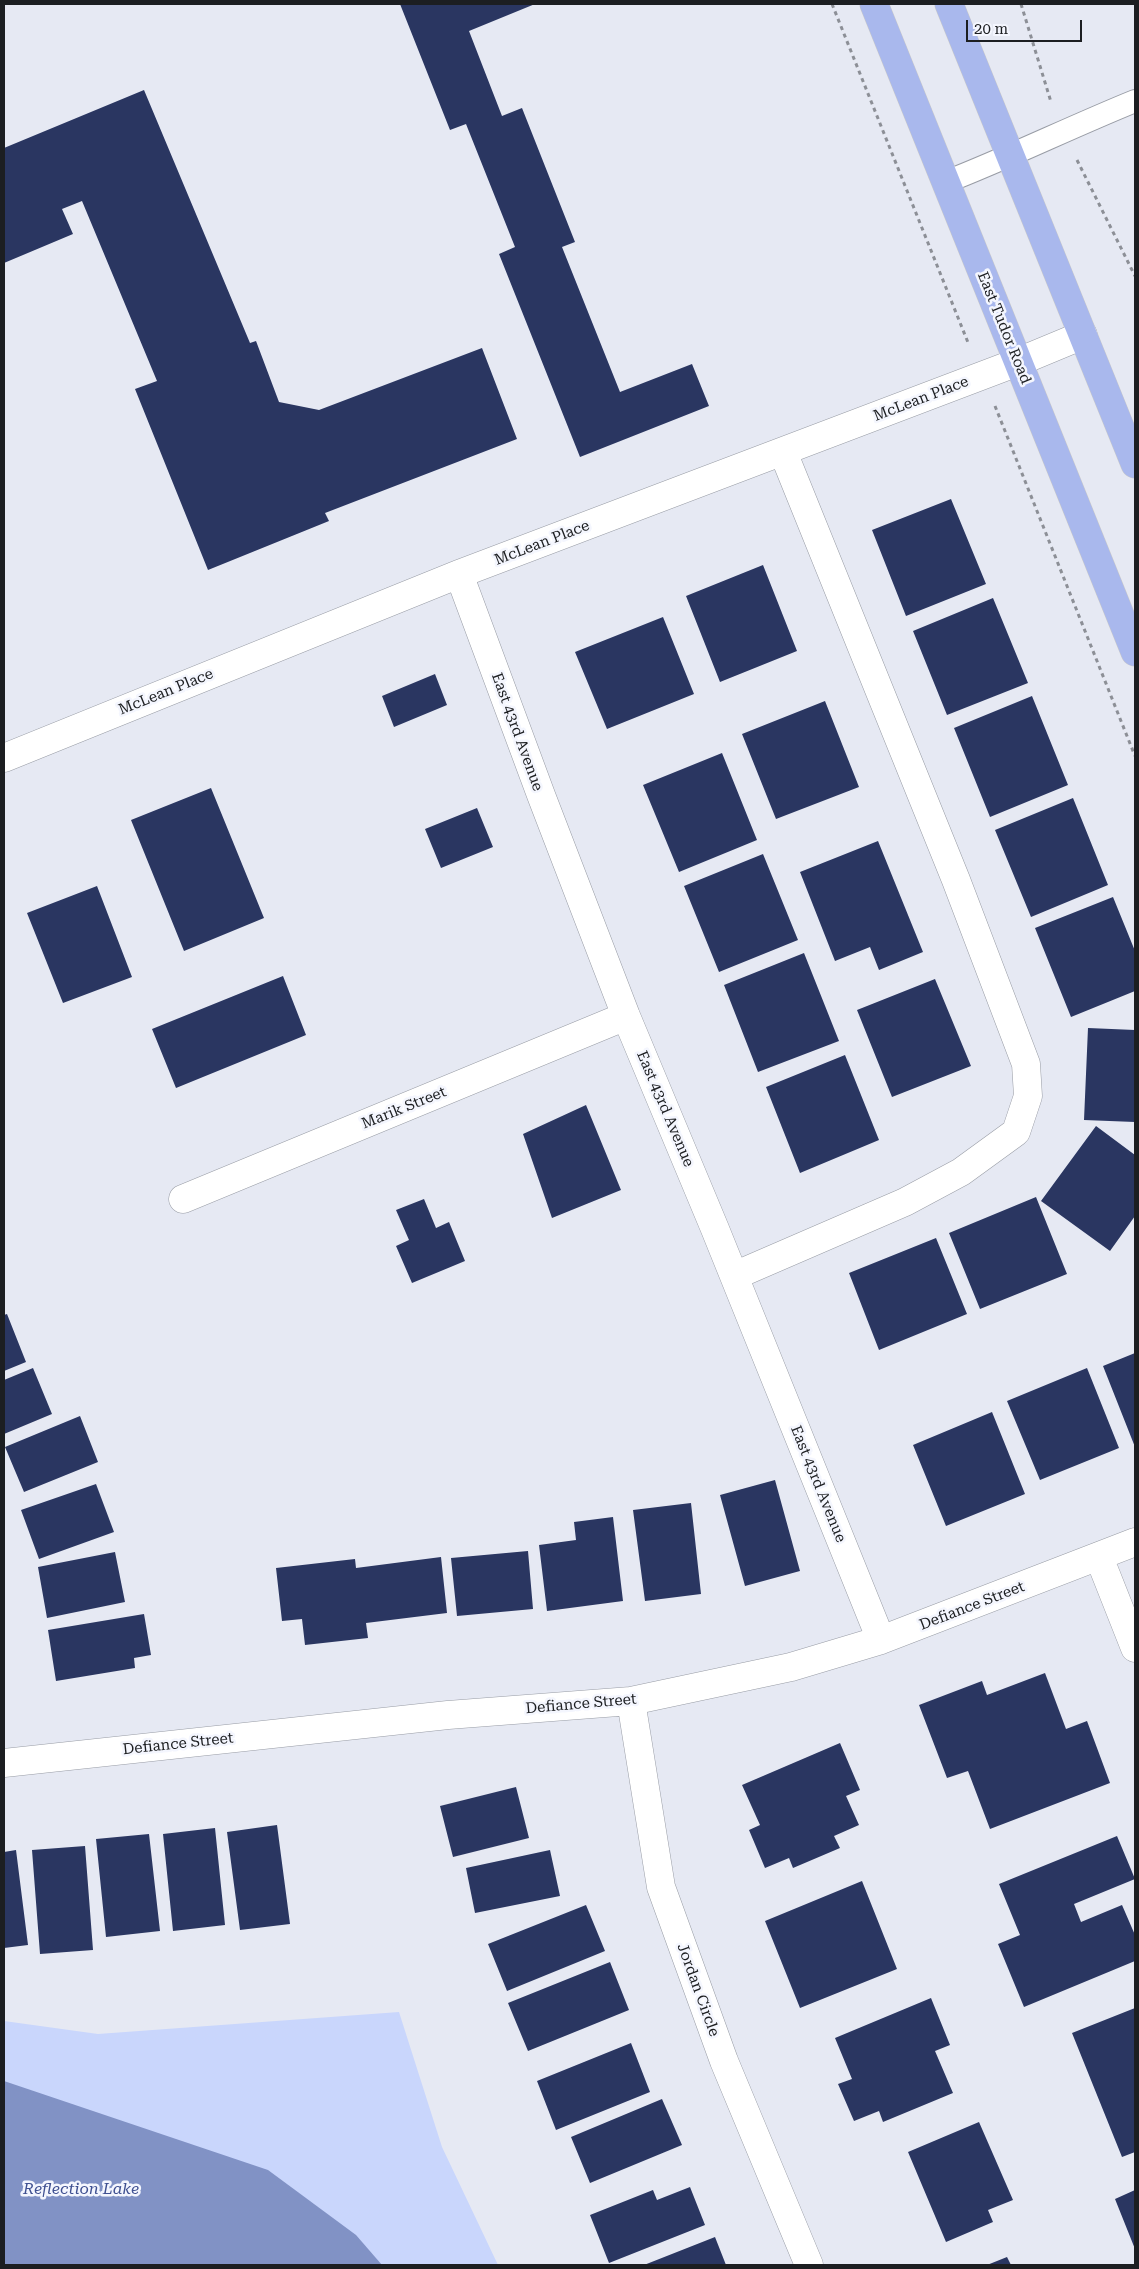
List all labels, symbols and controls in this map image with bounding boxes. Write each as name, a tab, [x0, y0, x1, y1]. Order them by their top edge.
scale bar	[969, 10, 1085, 42]
text: 20 m	[974, 20, 1008, 38]
street label: East Tudor Road	[973, 269, 1035, 387]
street label: McLean Place	[871, 373, 971, 425]
street label: McLean Place	[492, 517, 592, 569]
street label: McLean Place	[116, 665, 216, 719]
street label: East 43rd Avenue	[487, 671, 547, 793]
street label: East 43rd Avenue	[632, 1048, 698, 1170]
street label: Marik Street	[359, 1083, 449, 1133]
street label: East 43rd Avenue	[786, 1423, 850, 1545]
street label: Defiance Street	[917, 1578, 1027, 1634]
street label: Defiance Street	[525, 1690, 637, 1718]
street label: Defiance Street	[122, 1729, 234, 1759]
street label: Jordan Circle	[673, 1941, 723, 2039]
water label: Reflection Lake	[23, 2179, 139, 2199]

